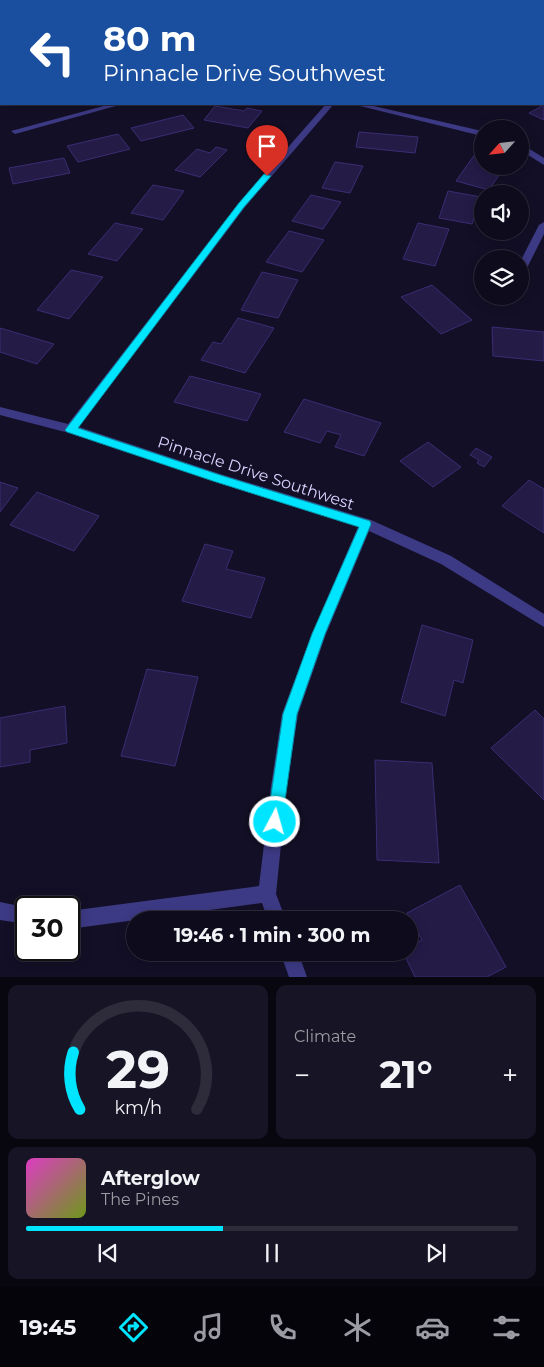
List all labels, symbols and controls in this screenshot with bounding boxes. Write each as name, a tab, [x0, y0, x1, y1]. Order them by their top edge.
text: 80 m	[103, 17, 197, 60]
icon: left	[20, 20, 85, 85]
text: Pinnacle Drive Southwest	[103, 60, 386, 87]
north arrow	[474, 120, 529, 175]
map controls	[474, 120, 529, 305]
pin	[246, 125, 288, 176]
icon: arrive	[253, 132, 281, 160]
button: sound	[474, 185, 529, 240]
button: layers	[474, 250, 529, 305]
street label: Pinnacle Drive Southwest	[155, 432, 357, 514]
position arrow	[248, 795, 300, 847]
speed limit sign: 30	[15, 896, 80, 961]
text: 19:46 · 1 min · 300 m	[174, 924, 370, 947]
text: Climate	[294, 1027, 356, 1046]
text: 29	[106, 1038, 170, 1101]
text: 21°	[379, 1051, 433, 1098]
text: −	[294, 1058, 310, 1092]
text: +	[502, 1058, 518, 1092]
text: km/h	[114, 1097, 162, 1118]
text: Afterglow	[101, 1167, 200, 1190]
text: The Pines	[101, 1190, 179, 1209]
icon: previous	[94, 1239, 122, 1267]
icon: pause	[258, 1239, 286, 1267]
icon: next	[422, 1239, 450, 1267]
icon: directions	[116, 1310, 151, 1345]
icon: music	[191, 1310, 226, 1345]
icon: phone	[265, 1310, 300, 1345]
icon: climate	[340, 1310, 375, 1345]
icon: car	[415, 1310, 450, 1345]
icon: filters	[489, 1310, 524, 1345]
text: 19:45	[20, 1314, 76, 1341]

